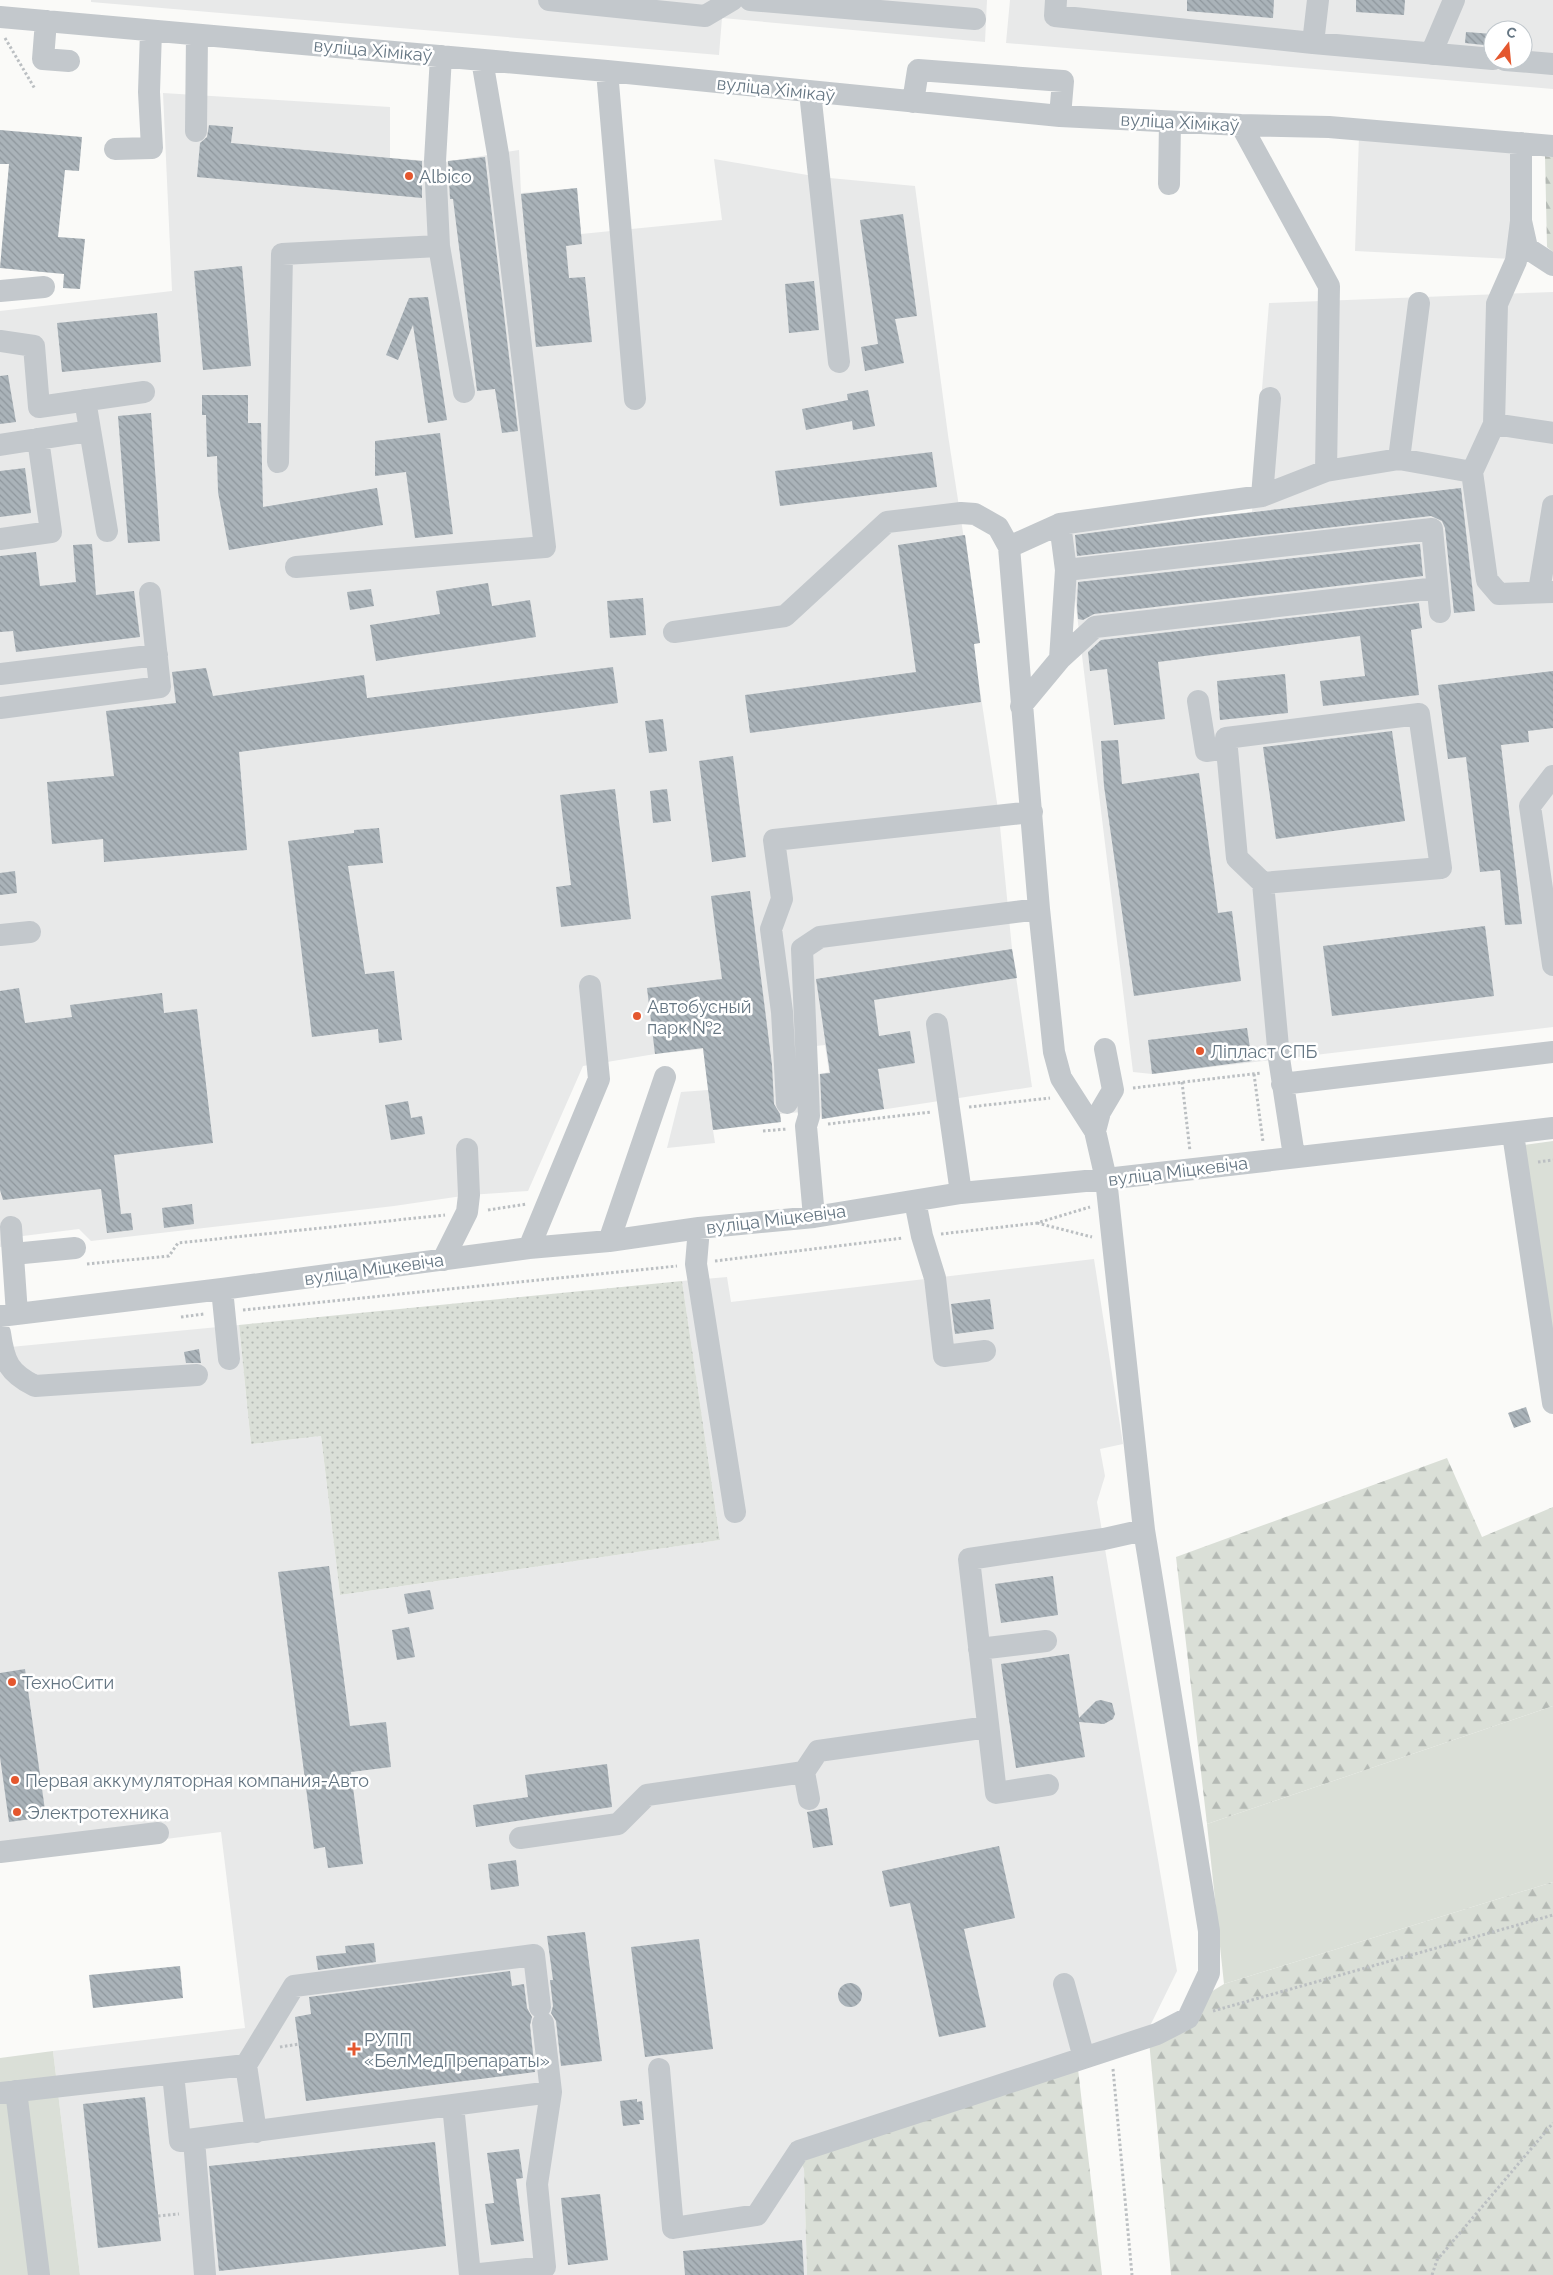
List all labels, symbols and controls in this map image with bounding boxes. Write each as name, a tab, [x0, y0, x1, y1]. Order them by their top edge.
north arrow	[1483, 20, 1533, 70]
text: С	[1505, 23, 1519, 42]
street label: вуліца Хімікаў	[313, 34, 433, 66]
street label: вуліца Хімікаў	[716, 72, 836, 106]
street label: вуліца Хімікаў	[1120, 108, 1240, 136]
place label: Albico	[419, 166, 472, 187]
marker: Albico	[403, 170, 415, 182]
place label: Автобусный парк №2	[647, 996, 751, 1038]
marker: Автобусный парк №2	[631, 1010, 643, 1022]
place label: Ліпласт СПБ	[1210, 1041, 1318, 1062]
marker: Ліпласт СПБ	[1194, 1045, 1206, 1057]
street label: вуліца Міцкевіча	[1107, 1152, 1249, 1190]
street label: вуліца Міцкевіча	[705, 1200, 847, 1238]
street label: вуліца Міцкевіча	[303, 1249, 445, 1289]
place label: ТехноСити	[22, 1672, 114, 1693]
marker: ТехноСити	[6, 1676, 18, 1688]
place label: Первая аккумуляторная компания-Авто	[25, 1770, 369, 1791]
marker: Первая аккумуляторная компания-Авто	[9, 1774, 21, 1786]
place label: Электротехника	[27, 1802, 169, 1823]
marker: Электротехника	[11, 1806, 23, 1818]
place label: РУПП «БелМедПрепараты»	[364, 2029, 550, 2071]
marker: РУПП «БелМедПрепараты»	[348, 2043, 360, 2055]

